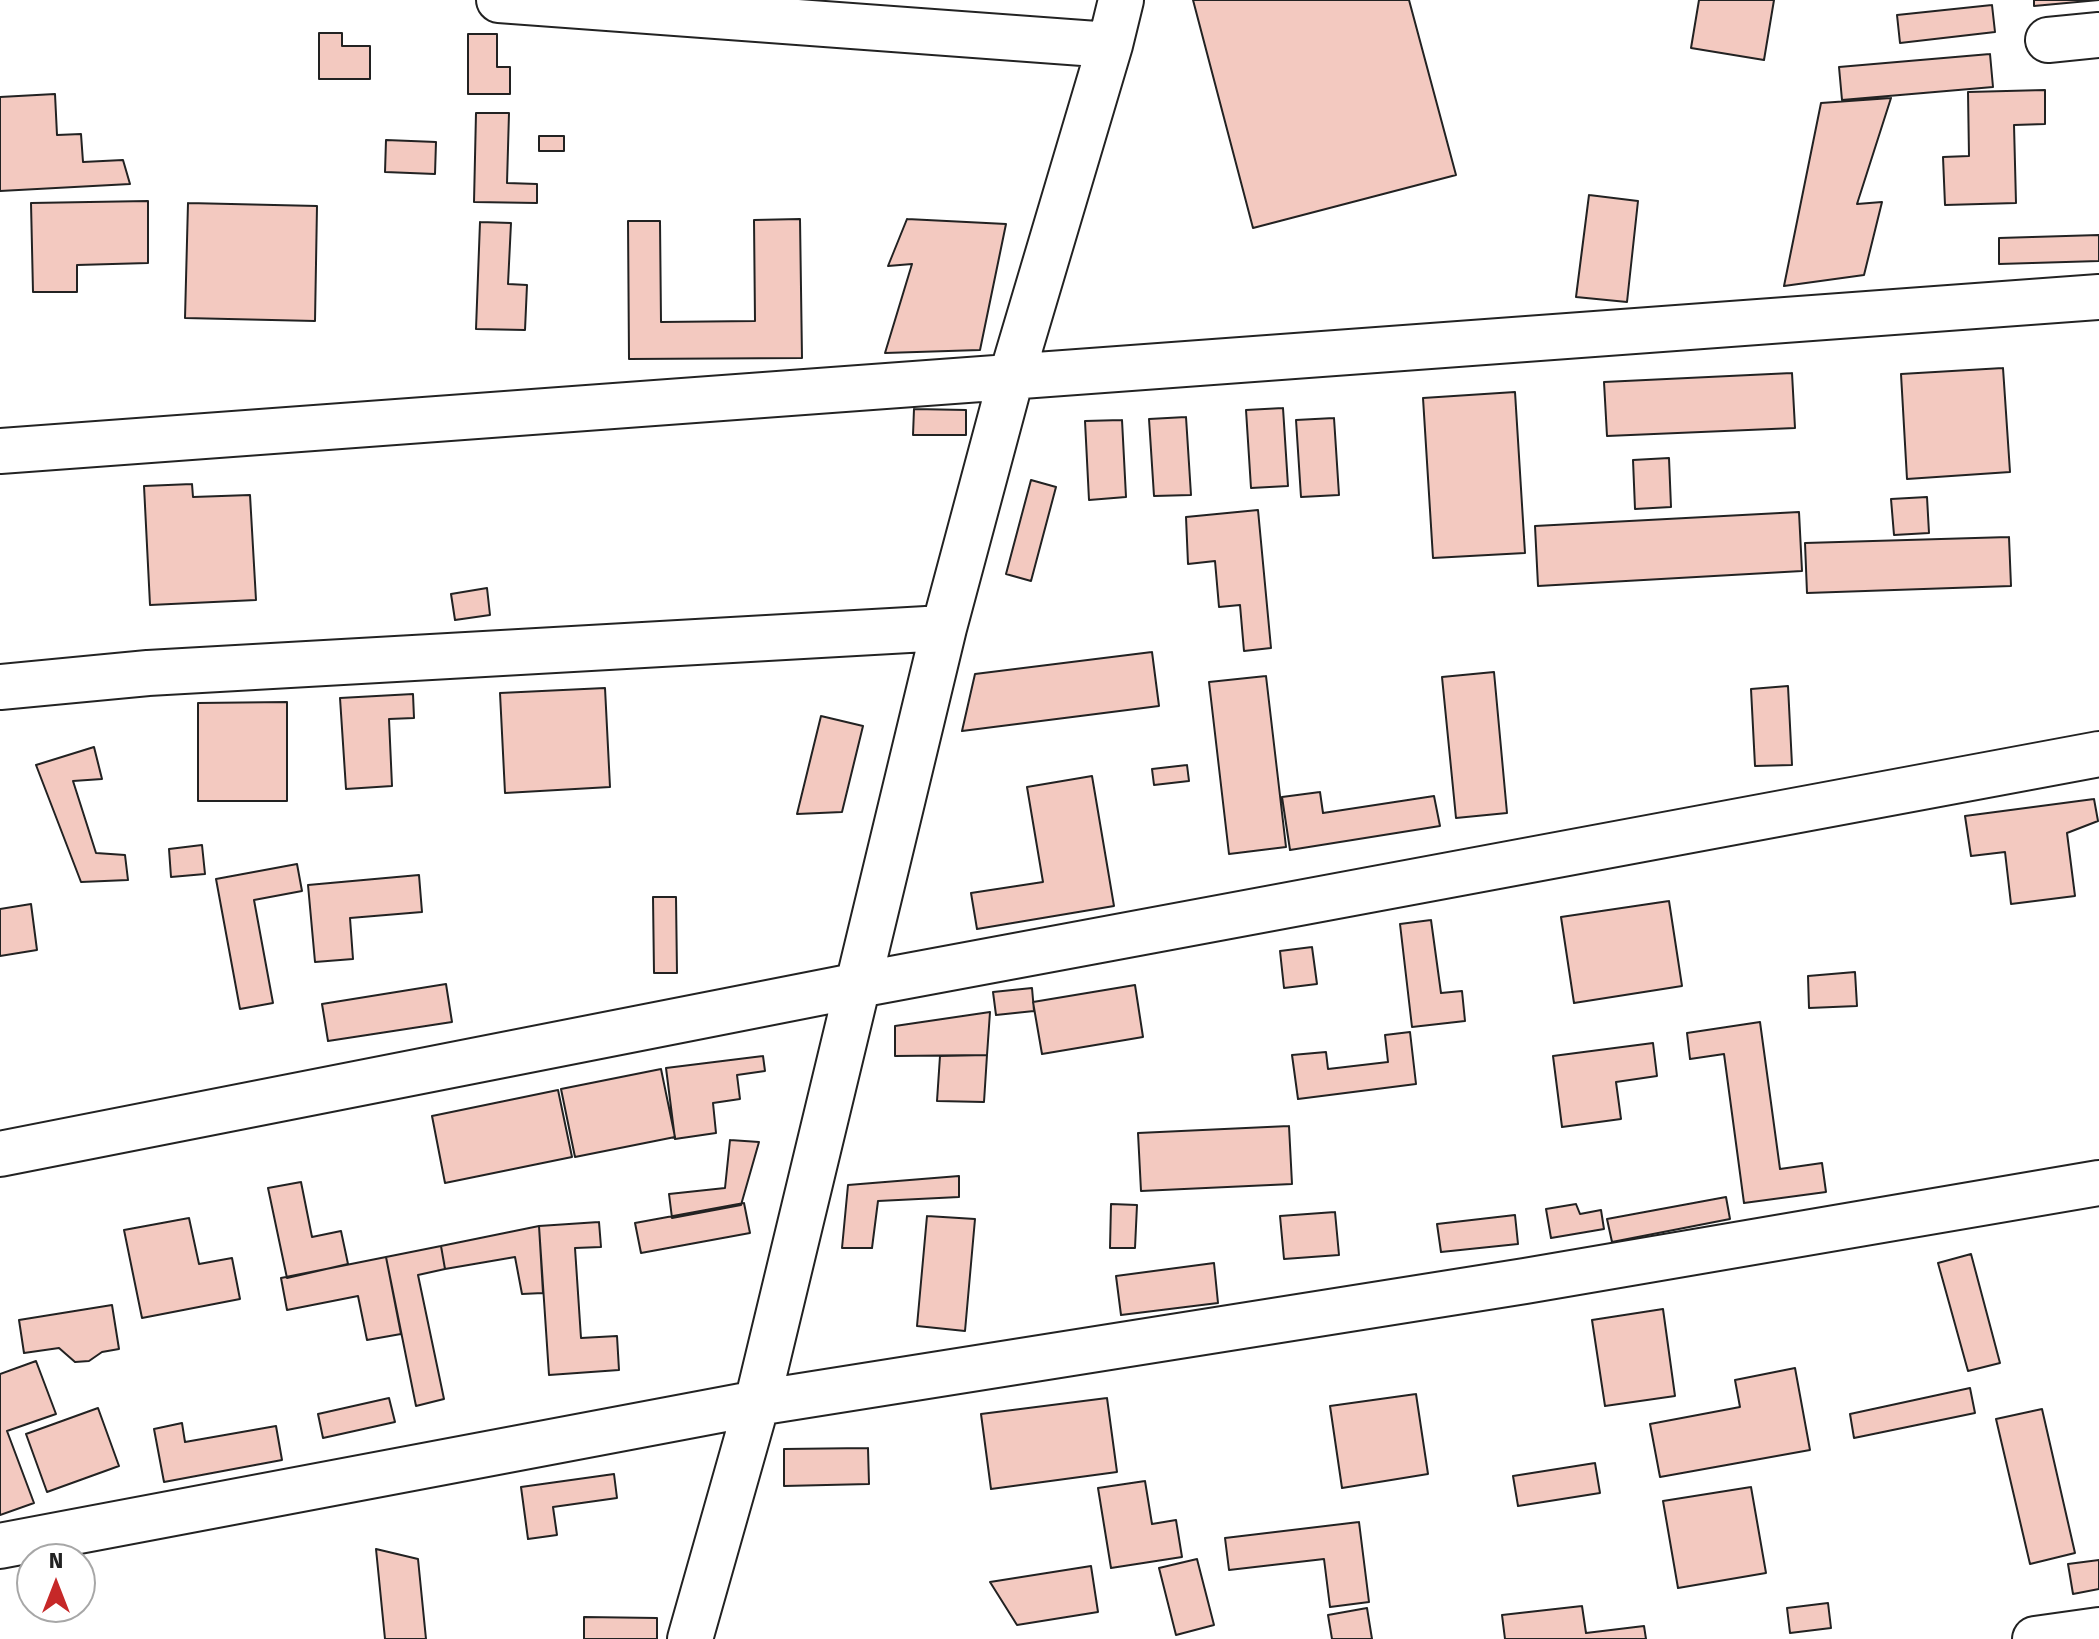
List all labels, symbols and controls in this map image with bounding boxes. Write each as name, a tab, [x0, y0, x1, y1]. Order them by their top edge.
north arrow	[16, 1543, 96, 1623]
text: N	[49, 1547, 63, 1574]

